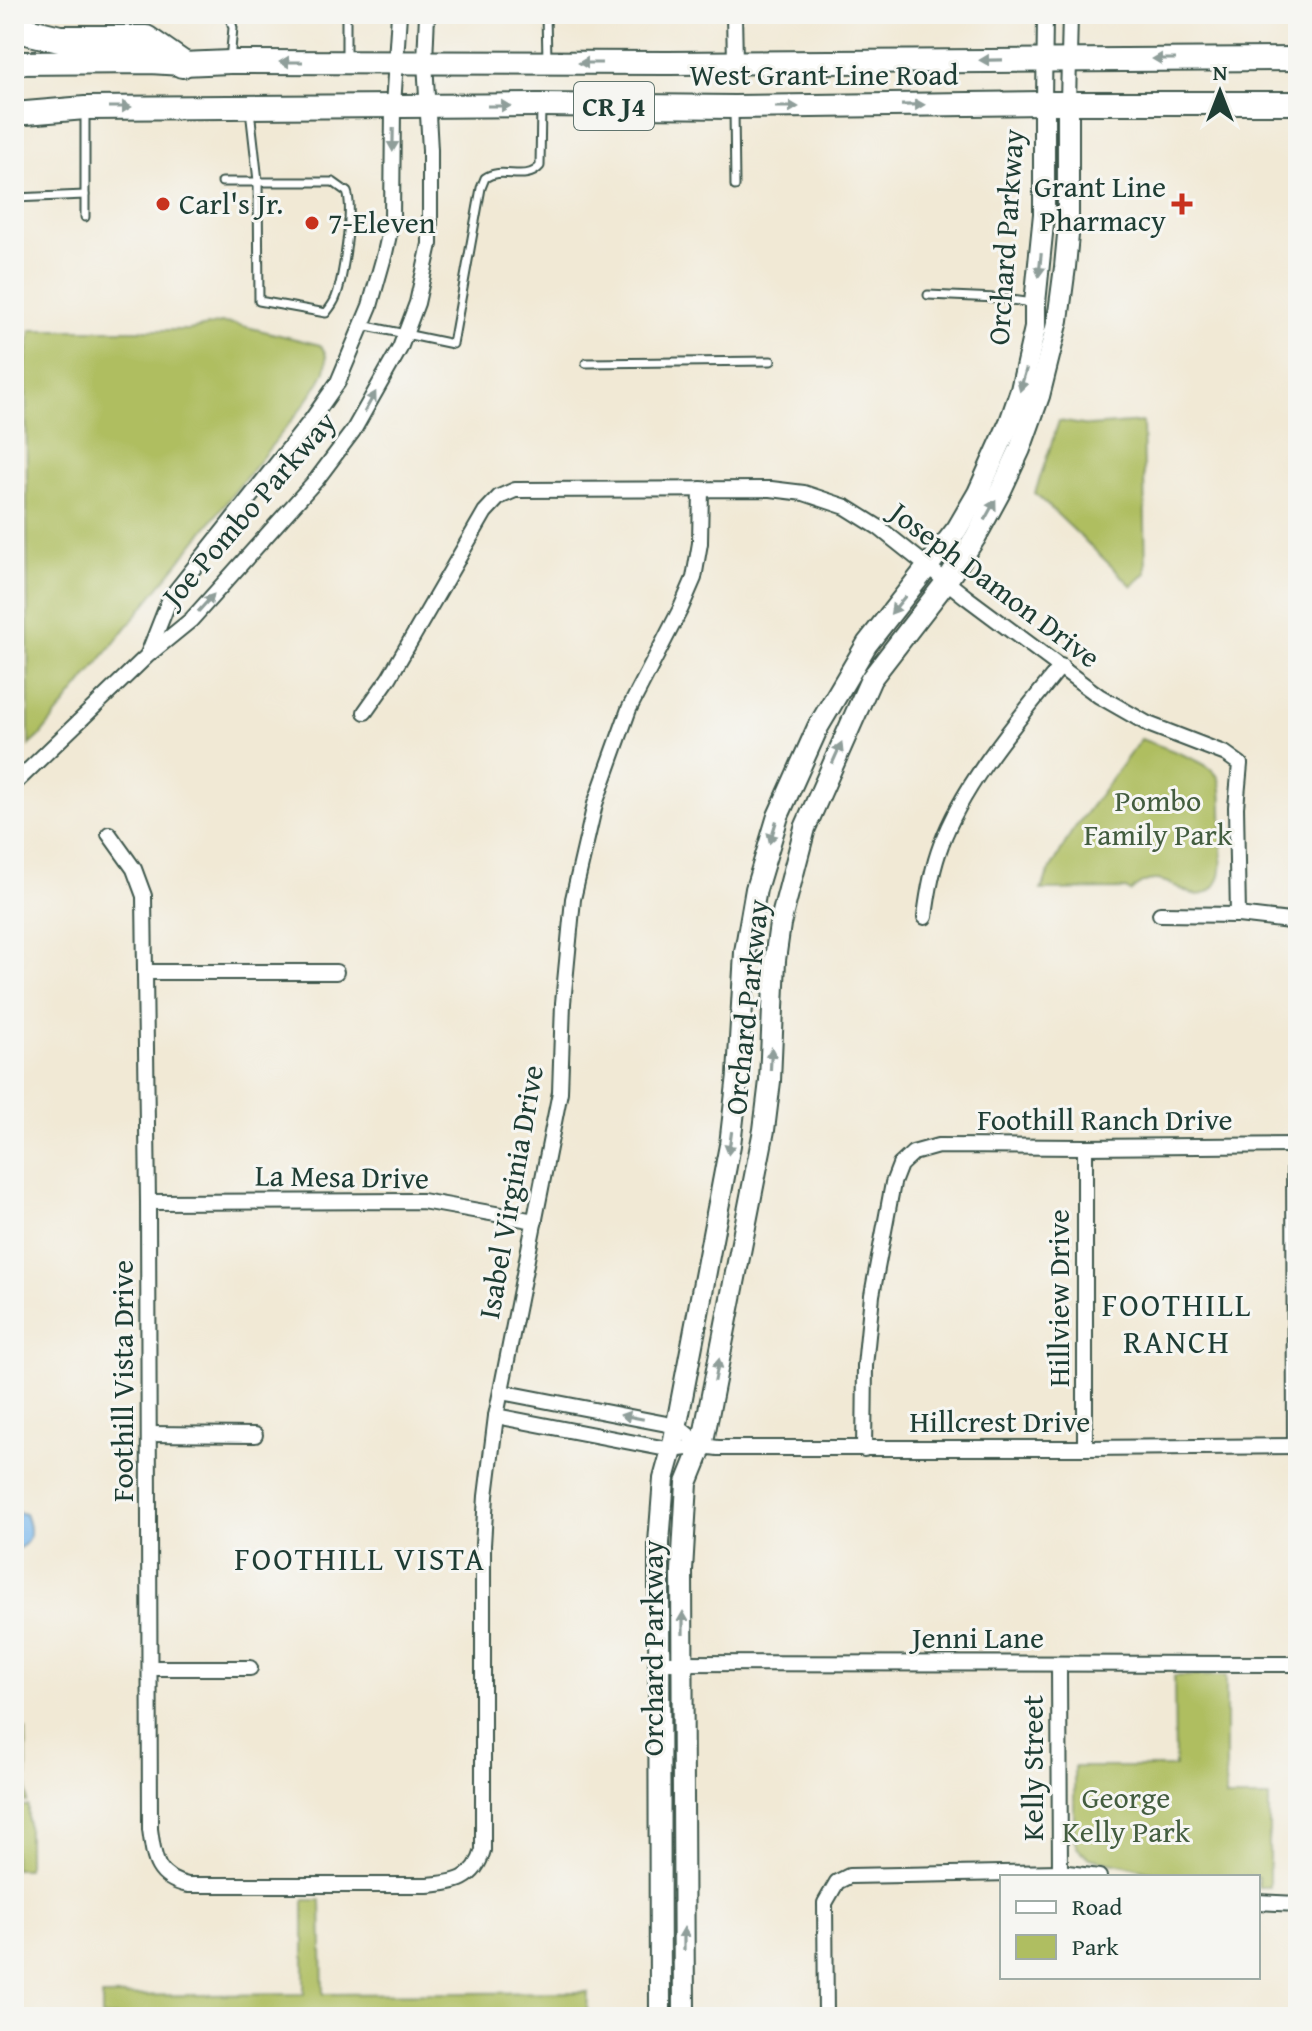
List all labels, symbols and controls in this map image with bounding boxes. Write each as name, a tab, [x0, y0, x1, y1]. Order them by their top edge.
street label: West Grant Line Road	[690, 52, 958, 96]
north arrow	[1180, 52, 1260, 132]
one-way arrow	[1151, 53, 1176, 65]
one-way arrow	[978, 54, 1003, 66]
one-way arrow	[278, 56, 303, 68]
text: N	[1213, 56, 1228, 88]
one-way arrow	[577, 57, 602, 69]
road number: CR J4	[574, 82, 654, 130]
one-way arrow	[487, 99, 512, 112]
one-way arrow	[901, 99, 926, 112]
one-way arrow	[108, 101, 133, 113]
one-way arrow	[775, 101, 800, 113]
street label: Orchard Parkway	[976, 127, 1035, 346]
one-way arrow	[387, 128, 399, 153]
place label: Grant Line Pharmacy	[1034, 164, 1166, 242]
place label: Carl's Jr.	[179, 181, 283, 225]
marker: Carl's Jr.	[154, 195, 172, 213]
marker: Grant Line Pharmacy	[1173, 195, 1191, 213]
place label: 7-Eleven	[328, 200, 436, 244]
marker: 7-Eleven	[303, 214, 321, 232]
one-way arrow	[1033, 253, 1046, 278]
one-way arrow	[1017, 368, 1029, 393]
one-way arrow	[363, 391, 377, 413]
street label: Joe Pombo Parkway	[148, 401, 346, 619]
street label: Joseph Damon Drive	[878, 488, 1110, 678]
one-way arrow	[983, 499, 997, 521]
one-way arrow	[197, 594, 214, 614]
one-way arrow	[890, 595, 906, 615]
one-way arrow	[831, 741, 844, 765]
park label: Pombo Family Park	[1084, 778, 1233, 856]
one-way arrow	[766, 820, 779, 844]
street label: Orchard Parkway	[713, 897, 779, 1117]
one-way arrow	[764, 1046, 777, 1071]
street label: Isabel Virginia Drive	[466, 1061, 554, 1322]
street label: Foothill Ranch Drive	[977, 1097, 1233, 1141]
one-way arrow	[723, 1131, 736, 1156]
street label: La Mesa Drive	[255, 1152, 429, 1200]
street label: Hillview Drive	[1036, 1209, 1080, 1387]
street label: Foothill Vista Drive	[100, 1260, 144, 1502]
district label: FOOTHILL RANCH	[1102, 1281, 1252, 1365]
one-way arrow	[711, 1357, 723, 1382]
street label: Hillcrest Drive	[910, 1399, 1090, 1443]
one-way arrow	[619, 1410, 644, 1423]
district label: FOOTHILL VISTA	[234, 1535, 486, 1582]
street label: Orchard Parkway	[630, 1540, 674, 1756]
one-way arrow	[676, 1610, 689, 1635]
street label: Jenni Lane	[908, 1615, 1044, 1659]
street label: Kelly Street	[1010, 1695, 1054, 1841]
park label: George Kelly Park	[1062, 1775, 1191, 1853]
legend	[1000, 1875, 1260, 1979]
text: Road	[1072, 1889, 1122, 1924]
one-way arrow	[678, 1926, 690, 1951]
text: Park	[1072, 1929, 1119, 1964]

